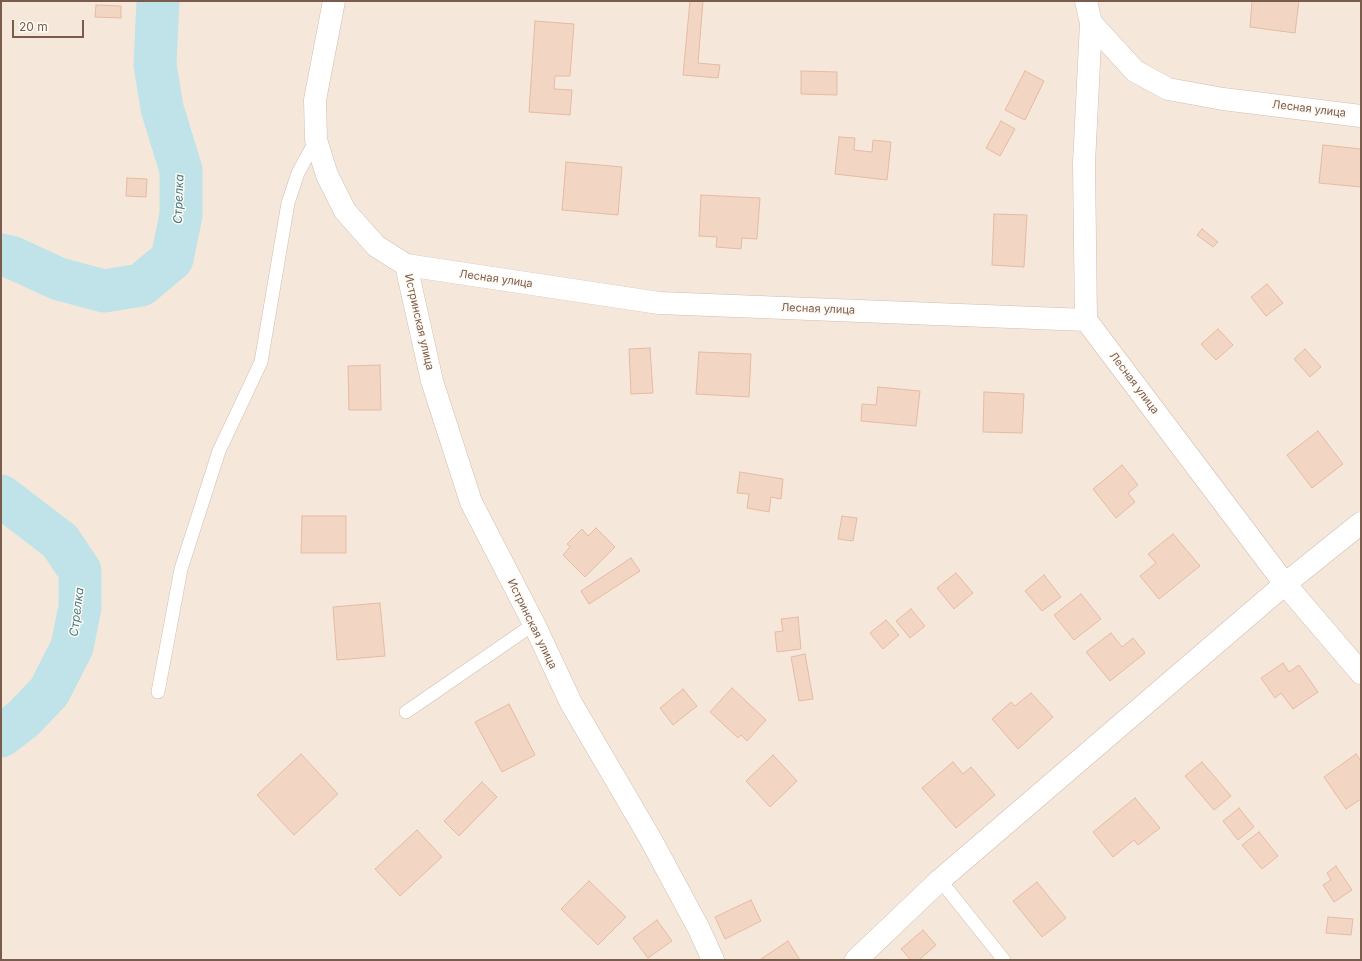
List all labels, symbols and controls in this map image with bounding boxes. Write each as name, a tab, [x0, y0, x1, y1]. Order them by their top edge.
scale bar	[14, 12, 86, 38]
text: 20 m	[19, 19, 48, 34]
street label: Лесная улица	[1271, 98, 1347, 120]
water label: Стрелка	[171, 174, 187, 224]
street label: Лесная улица	[458, 267, 534, 291]
street label: Истринская улица	[401, 273, 437, 371]
street label: Лесная улица	[781, 301, 855, 317]
street label: Лесная улица	[1106, 349, 1162, 417]
street label: Истринская улица	[504, 577, 560, 671]
water label: Стрелка	[67, 587, 87, 637]

